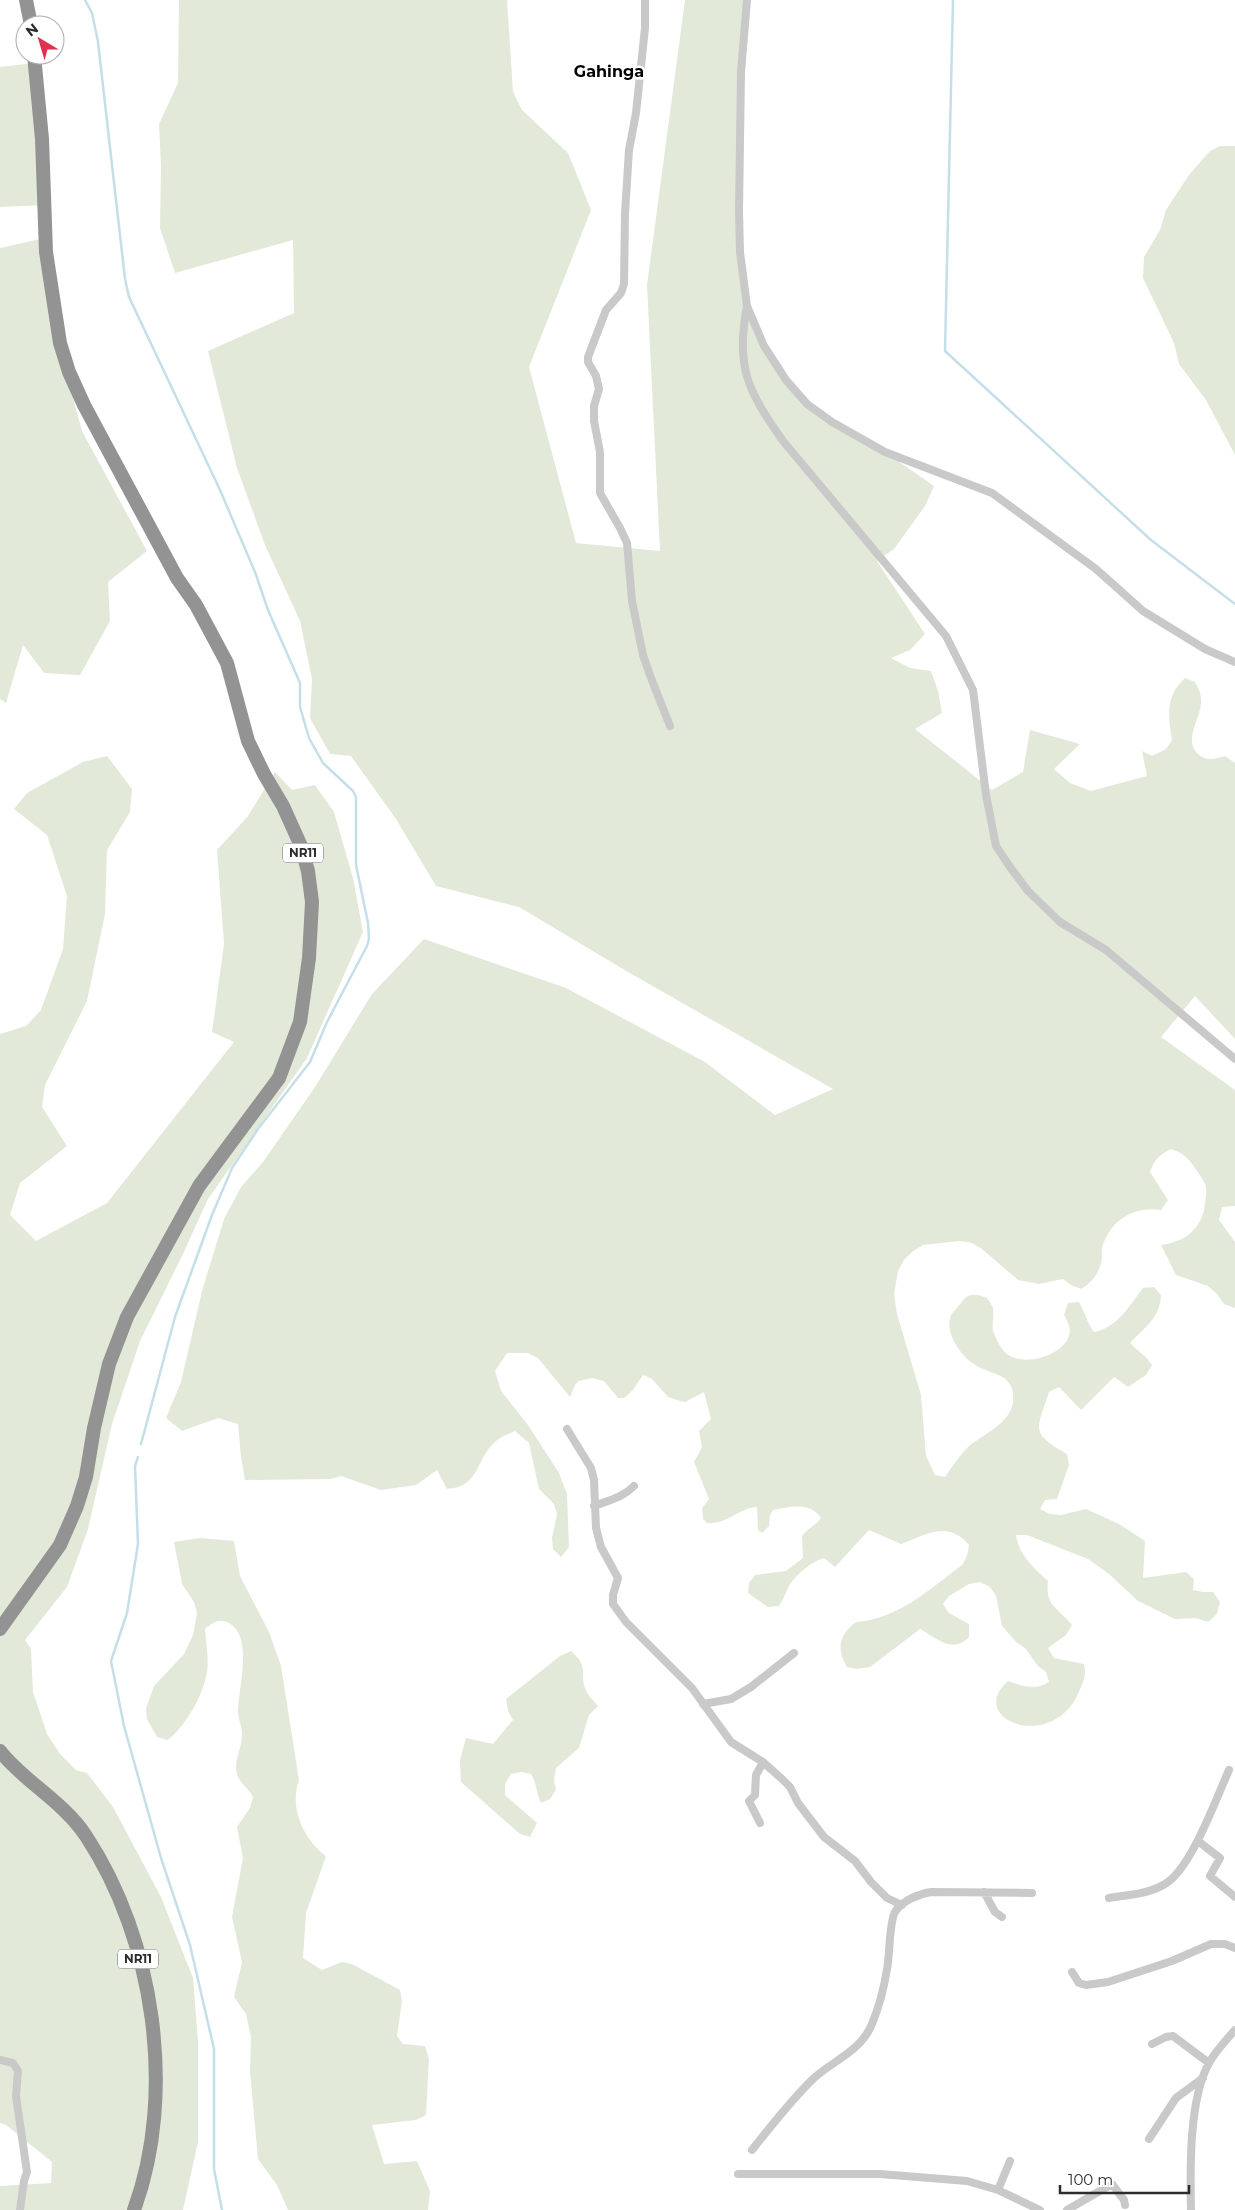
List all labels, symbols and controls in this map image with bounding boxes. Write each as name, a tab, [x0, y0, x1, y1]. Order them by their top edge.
north arrow	[15, 15, 65, 65]
text: N	[22, 19, 42, 40]
district label: Gahinga	[574, 62, 644, 81]
road number: NR11	[283, 844, 323, 862]
road number: NR11	[118, 1950, 158, 1968]
scale bar	[1060, 2162, 1189, 2194]
text: 100 m	[1068, 2170, 1113, 2189]

